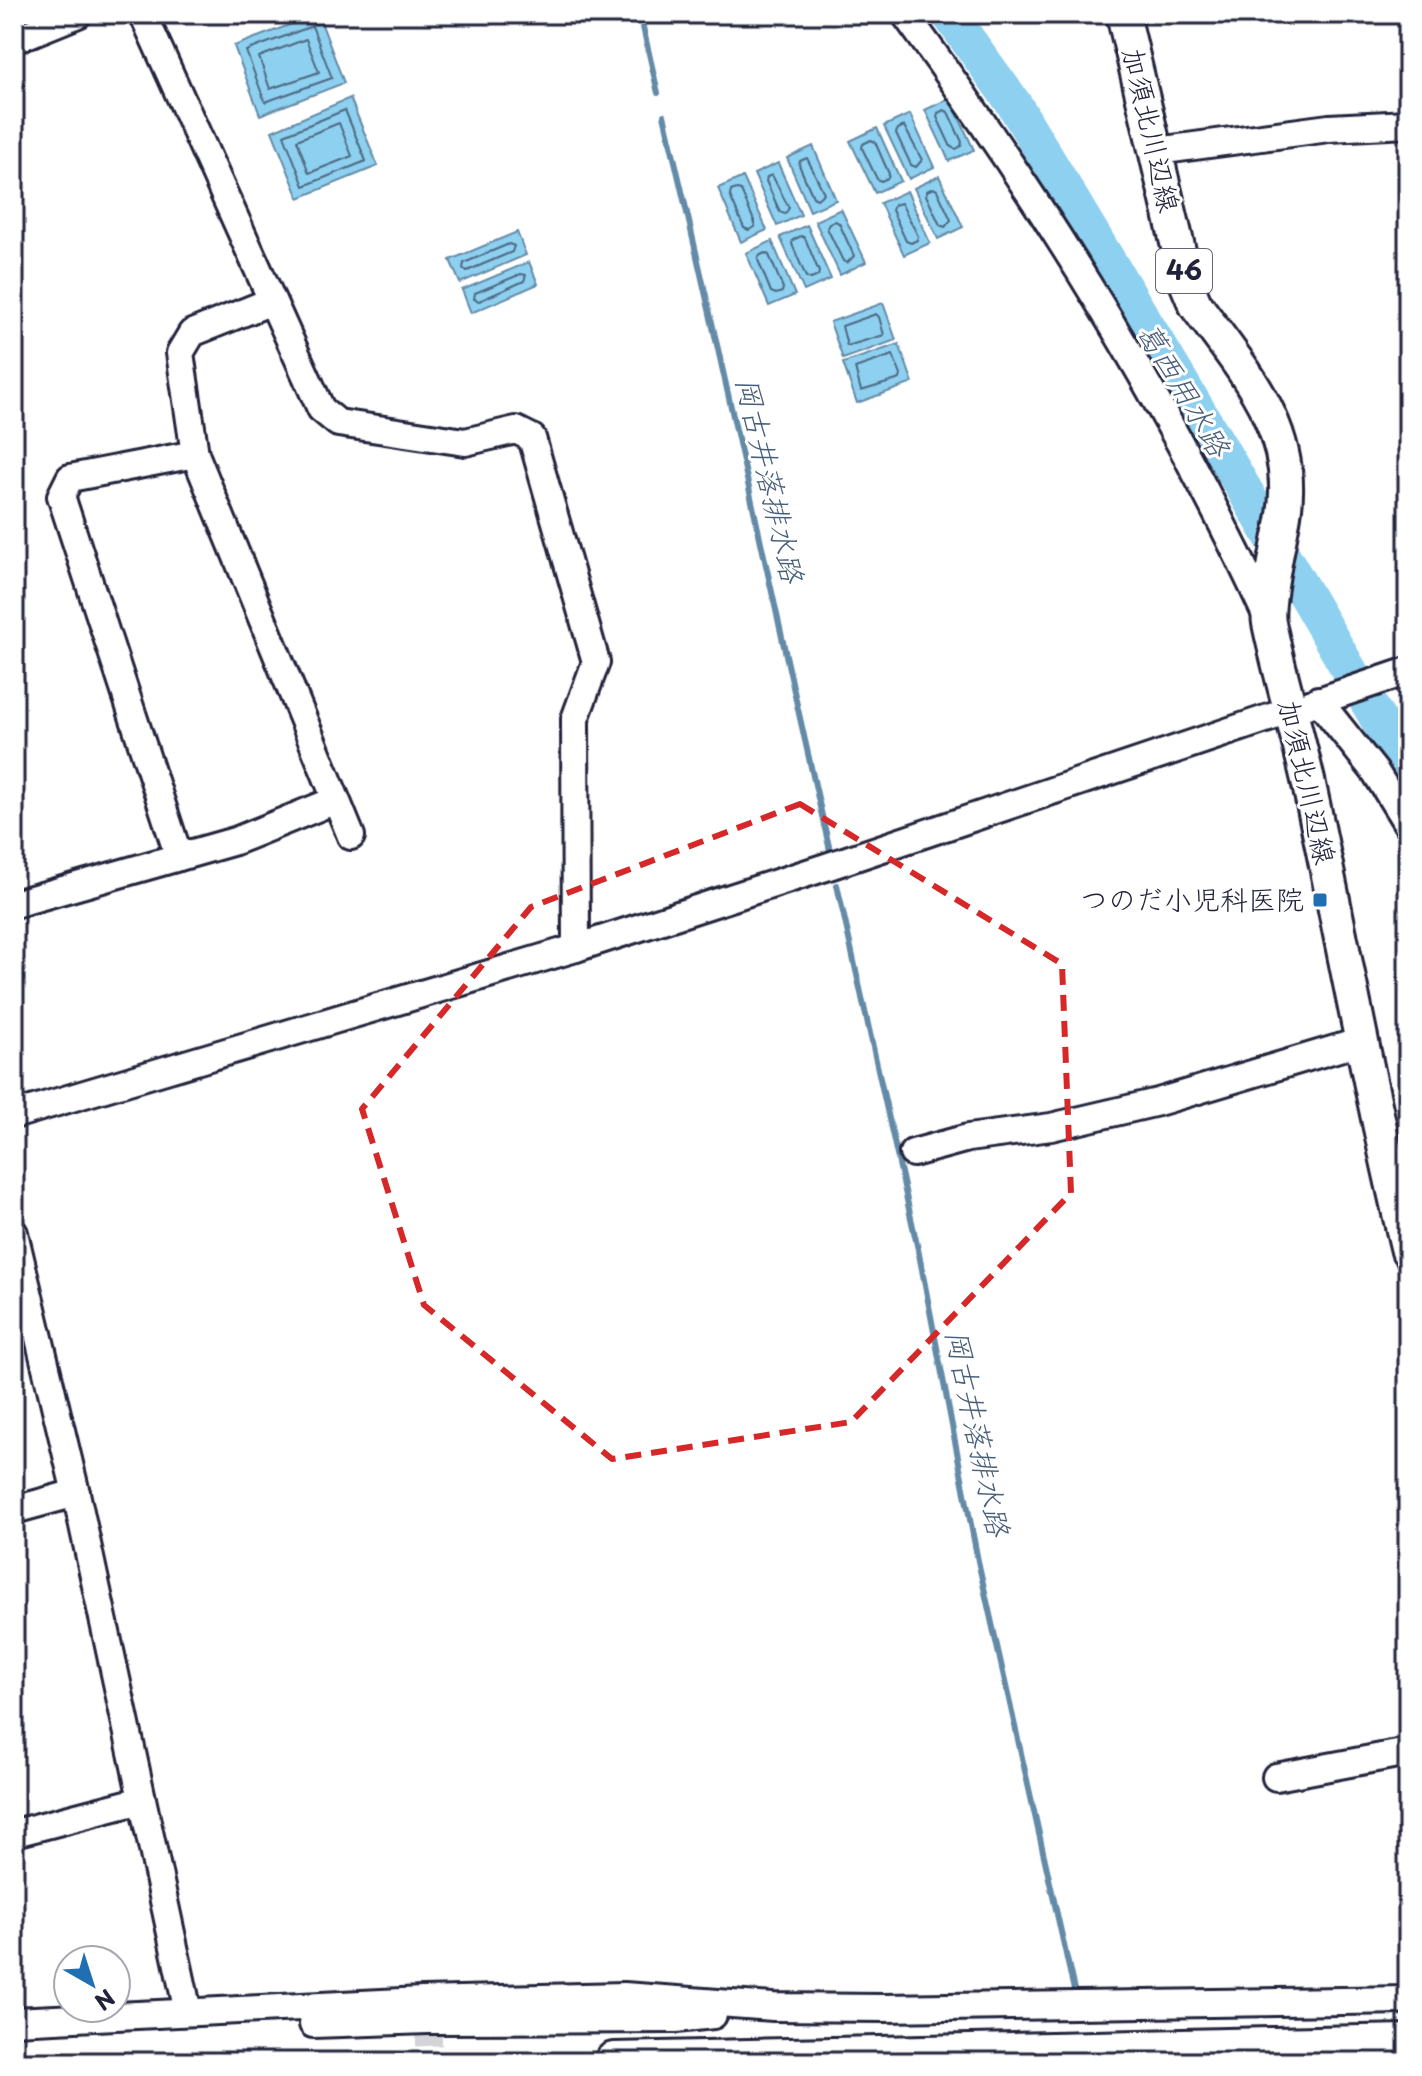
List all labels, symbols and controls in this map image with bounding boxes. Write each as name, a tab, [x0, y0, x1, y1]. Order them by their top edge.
street label: 加須北川辺線	[1113, 43, 1192, 216]
road number: 46	[1156, 249, 1212, 293]
water label: 葛西用水路	[1127, 313, 1244, 466]
water label: 岡古井落排水路	[726, 372, 817, 589]
street label: 加須北川辺線	[1269, 695, 1348, 868]
place label: つのだ小児科医院	[1080, 877, 1304, 920]
marker: つのだ小児科医院	[1311, 891, 1329, 909]
water label: 岡古井落排水路	[936, 1325, 1024, 1542]
north arrow	[52, 1944, 132, 2024]
text: N	[88, 1982, 123, 2019]

